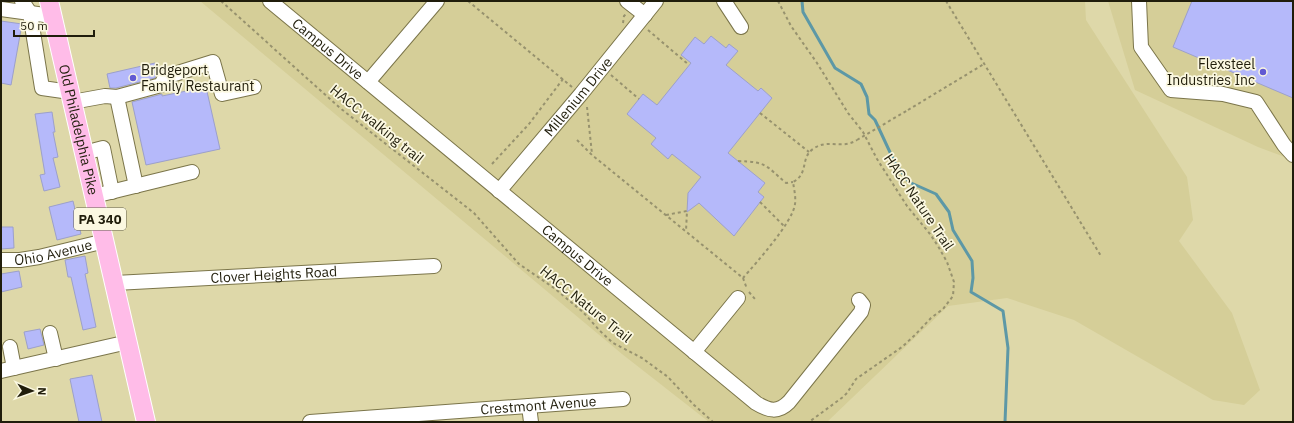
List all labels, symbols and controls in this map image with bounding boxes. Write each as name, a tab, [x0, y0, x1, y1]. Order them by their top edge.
scale bar	[14, 12, 94, 38]
street label: Campus Drive	[288, 14, 367, 84]
text: 50 m	[20, 18, 48, 33]
street label: Millenium Drive	[540, 53, 616, 140]
place label: Flexsteel Industries Inc	[1167, 55, 1255, 89]
place label: Bridgeport Family Restaurant	[141, 61, 254, 95]
street label: Old Philadelphia Pike	[55, 63, 102, 197]
marker: Flexsteel Industries Inc	[1258, 67, 1268, 77]
marker: Bridgeport Family Restaurant	[128, 73, 138, 83]
street label: HACC walking trail	[326, 81, 428, 167]
street label: HACC Nature Trail	[880, 150, 958, 254]
road number: PA 340	[74, 208, 126, 230]
street label: Campus Drive	[538, 221, 617, 290]
street label: Ohio Avenue	[14, 235, 94, 269]
street label: Clover Heights Road	[210, 262, 338, 287]
street label: HACC Nature Trail	[537, 262, 636, 347]
north arrow	[12, 371, 52, 411]
text: N	[35, 387, 49, 396]
street label: Crestmont Avenue	[480, 392, 597, 418]

